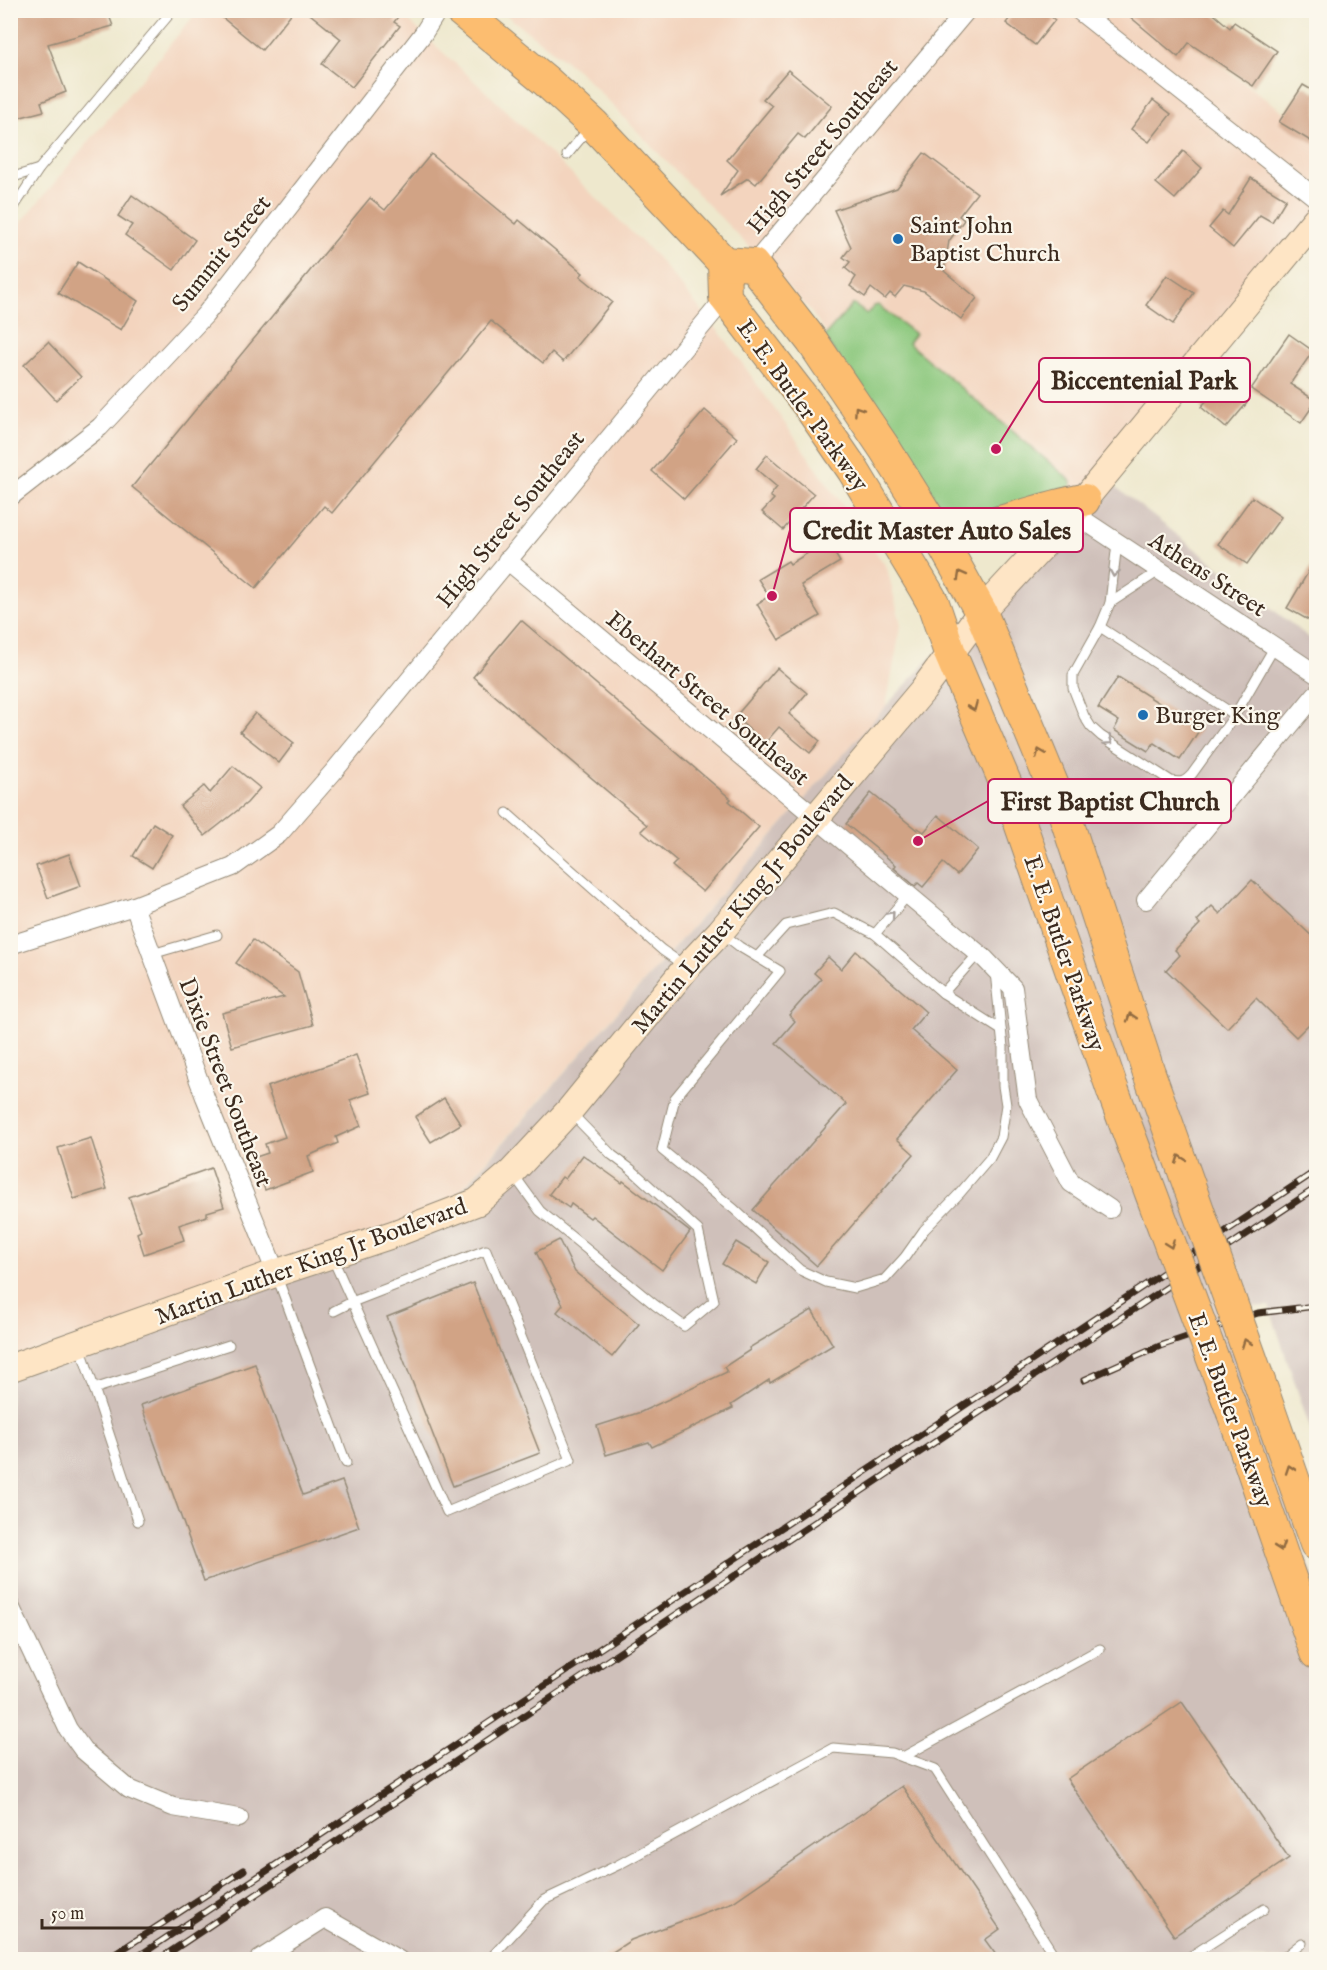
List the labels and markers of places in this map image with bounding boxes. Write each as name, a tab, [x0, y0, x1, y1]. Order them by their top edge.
place label: Saint John Baptist Church	[910, 211, 1060, 270]
marker: Saint John Baptist Church	[891, 232, 905, 246]
callout: Biccentenial Park	[1039, 358, 1250, 402]
callout: Credit Master Auto Sales	[790, 508, 1083, 552]
place label: Burger King	[1155, 701, 1281, 732]
marker: Burger King	[1136, 708, 1150, 722]
callout: First Baptist Church	[988, 779, 1231, 823]

